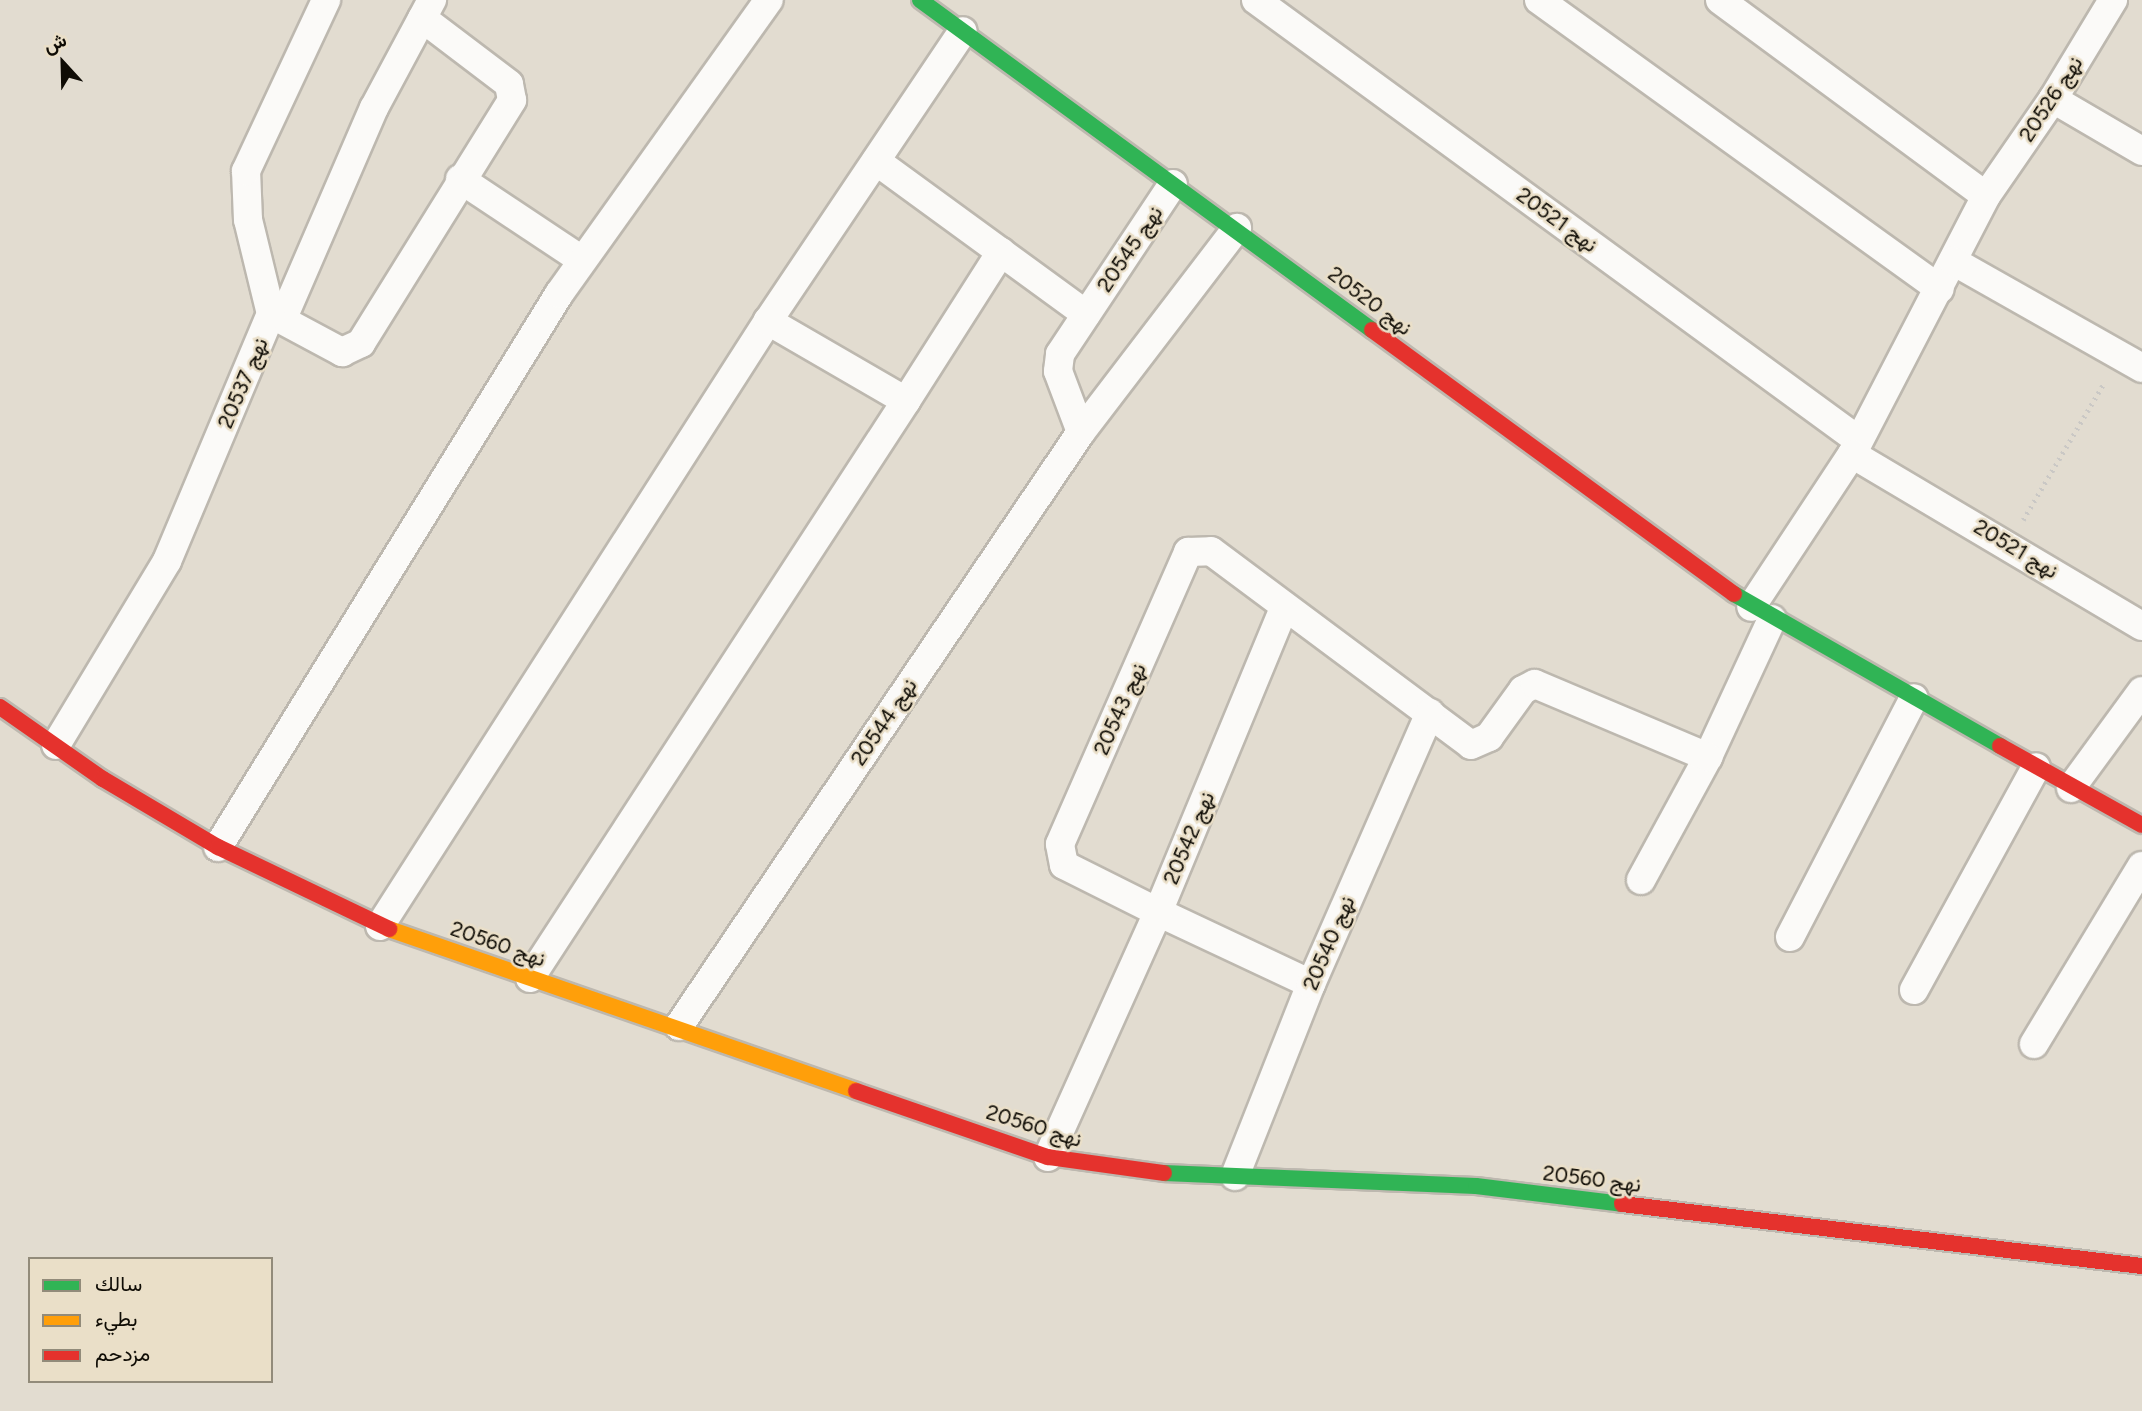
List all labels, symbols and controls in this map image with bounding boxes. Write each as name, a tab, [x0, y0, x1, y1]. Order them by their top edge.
north arrow	[28, 28, 98, 98]
text: ش	[40, 28, 70, 58]
street label: نهج 20526	[2014, 51, 2088, 147]
street label: نهج 20521	[1512, 182, 1602, 258]
street label: نهج 20545	[1092, 201, 1168, 297]
street label: نهج 20520	[1323, 261, 1417, 341]
street label: نهج 20537	[213, 334, 273, 432]
street label: نهج 20521	[1969, 514, 2063, 584]
street label: نهج 20543	[1089, 659, 1151, 759]
street label: نهج 20544	[846, 674, 922, 770]
street label: نهج 20542	[1158, 788, 1220, 888]
street label: نهج 20540	[1298, 892, 1360, 994]
street label: نهج 20560	[447, 916, 549, 972]
street label: نهج 20560	[983, 1100, 1085, 1152]
street label: نهج 20560	[1541, 1160, 1643, 1198]
legend	[28, 1257, 273, 1383]
text: سالك	[95, 1271, 142, 1296]
text: بطيء	[95, 1306, 138, 1331]
text: مزدحم	[95, 1341, 150, 1366]

